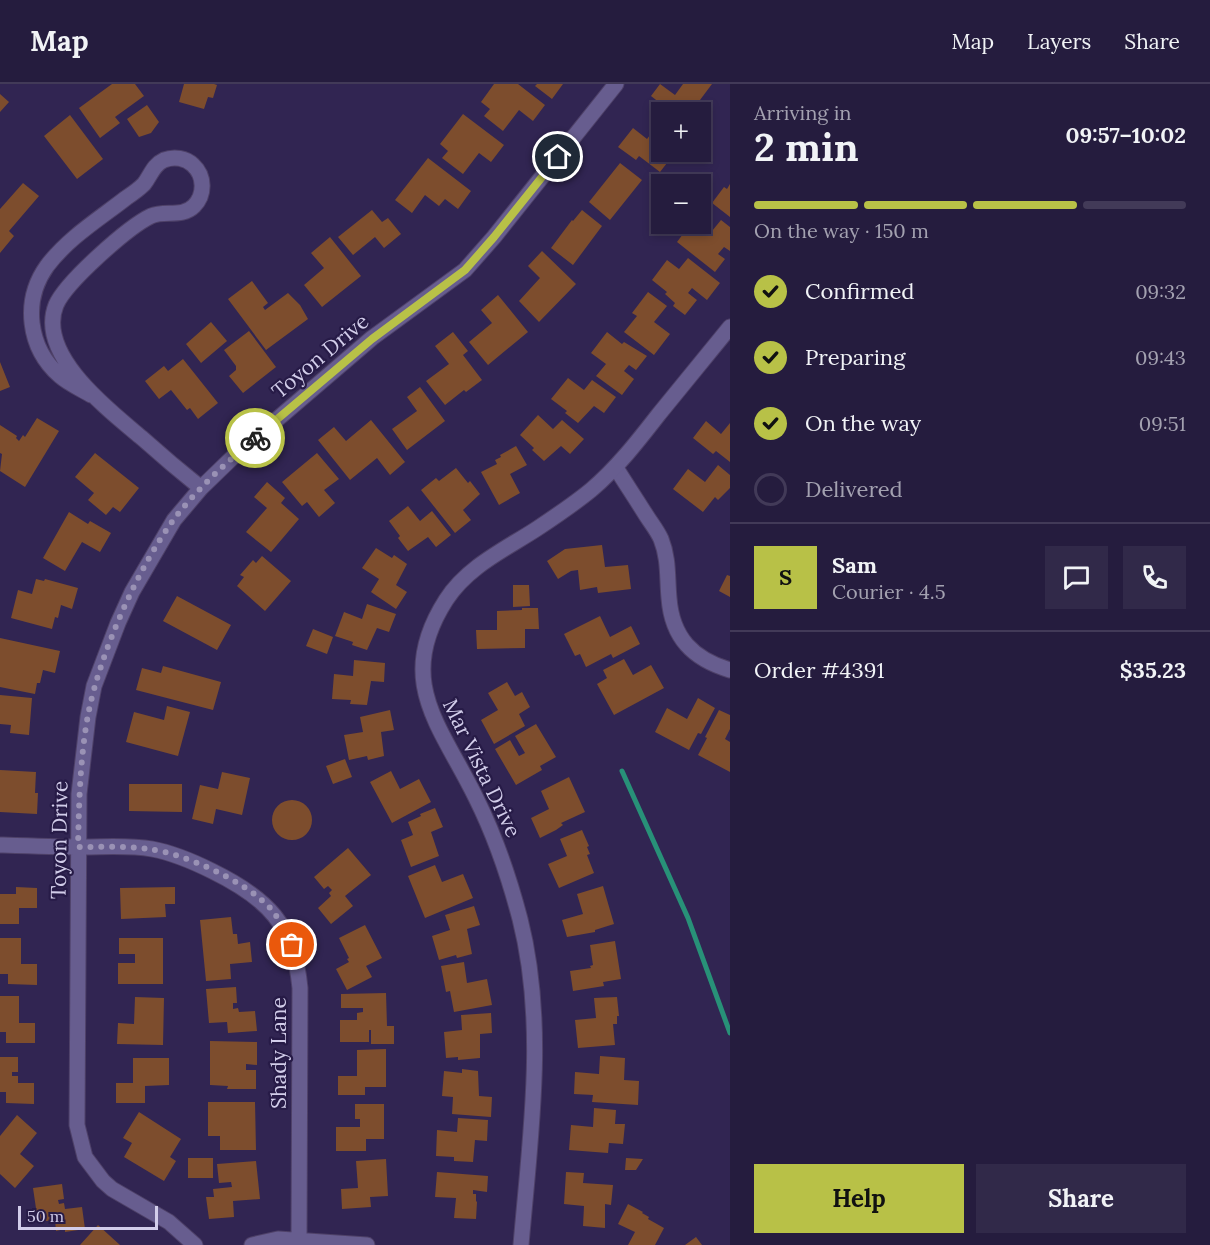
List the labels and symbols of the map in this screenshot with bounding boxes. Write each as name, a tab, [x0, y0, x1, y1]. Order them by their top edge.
pin	[532, 131, 583, 182]
street label: Toyon Drive	[266, 308, 374, 404]
courier	[225, 408, 285, 468]
street label: Mar Vista Drive	[437, 694, 527, 842]
street label: Toyon Drive	[44, 781, 74, 899]
pin	[266, 919, 317, 970]
street label: Shady Lane	[265, 997, 292, 1109]
scale bar	[18, 1203, 158, 1230]

